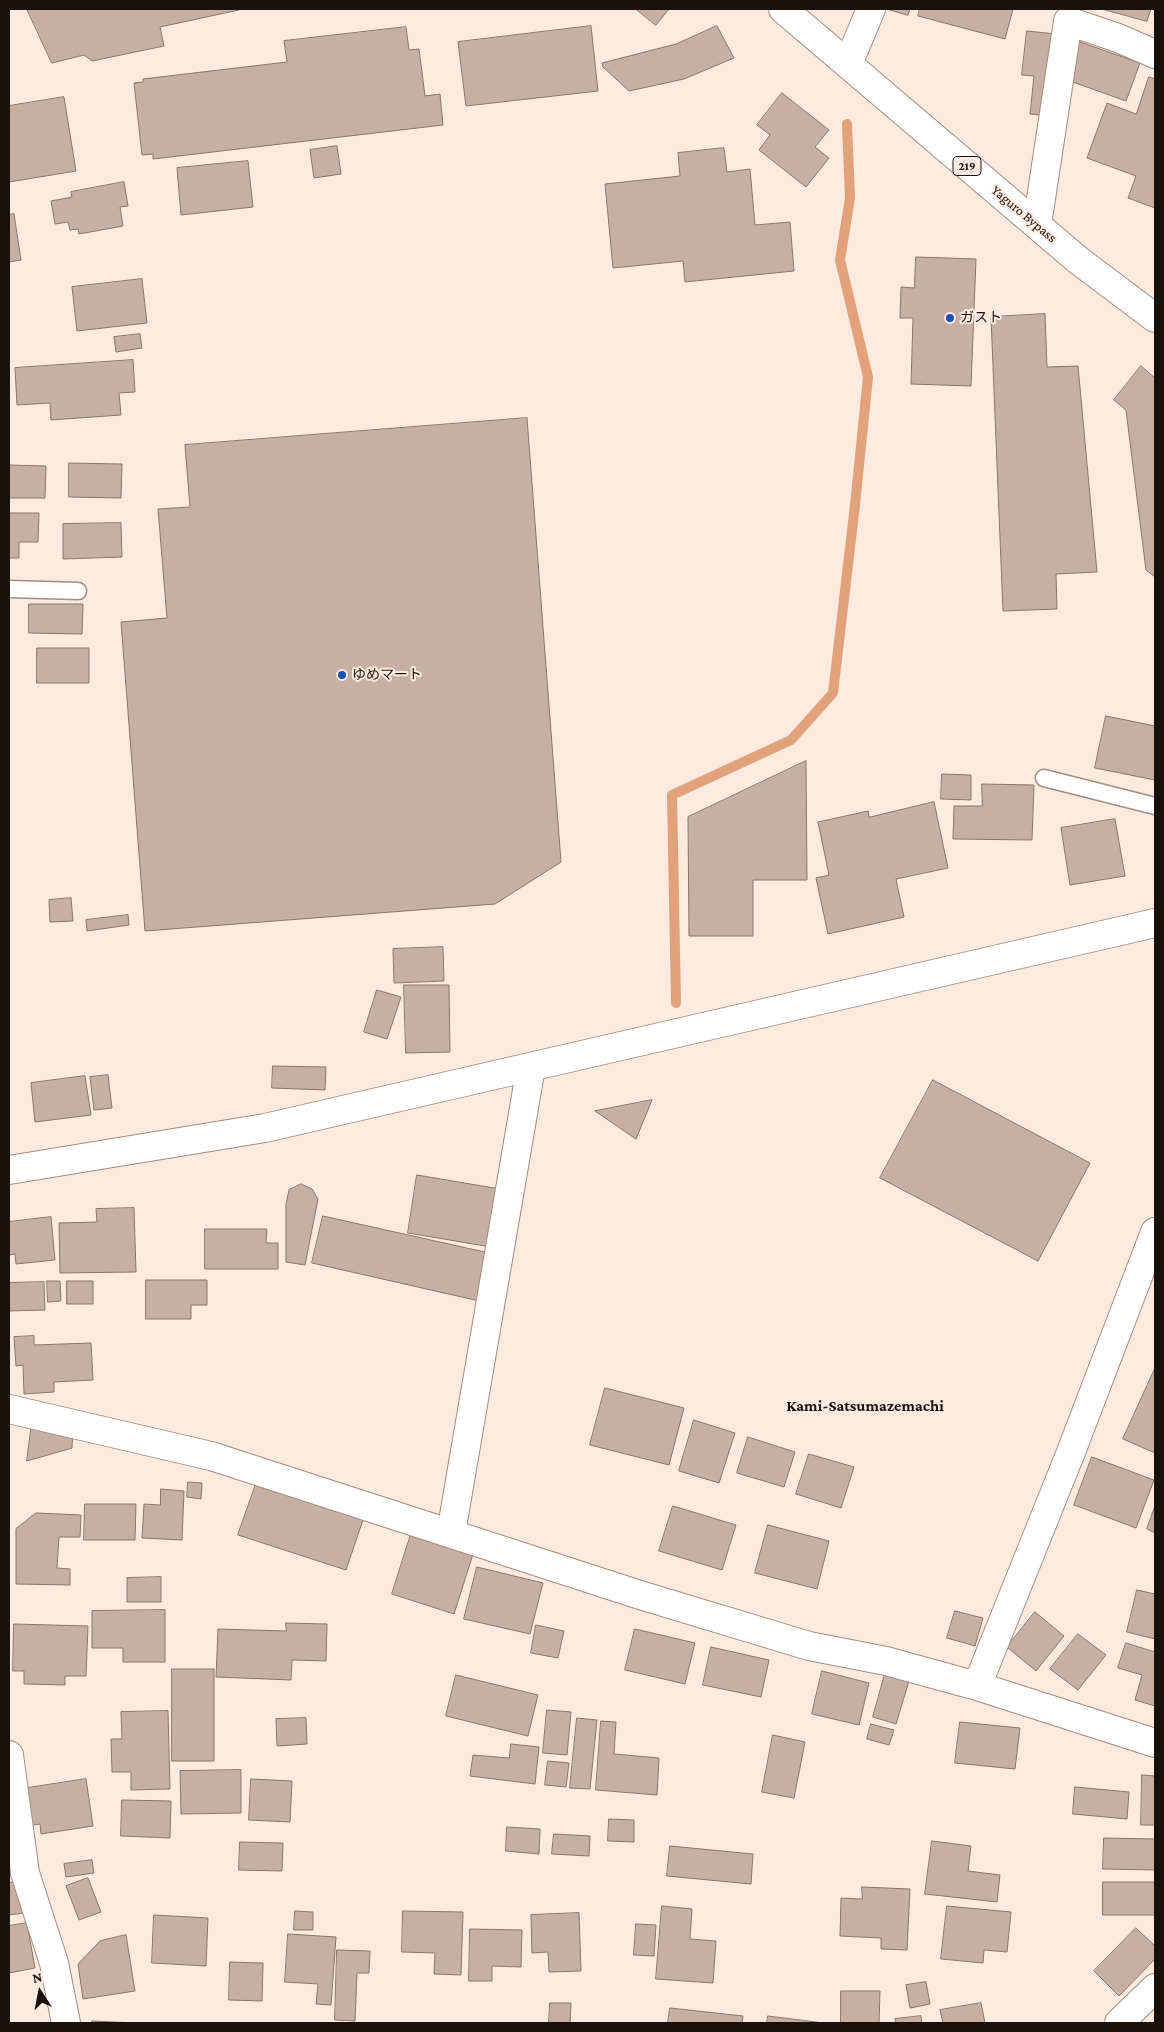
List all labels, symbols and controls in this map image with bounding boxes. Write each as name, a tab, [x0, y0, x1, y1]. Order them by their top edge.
road number: 219	[953, 157, 981, 176]
street label: Yaguro Bypass	[988, 182, 1060, 246]
place label: ガスト	[960, 310, 1002, 326]
marker: ガスト	[944, 312, 956, 324]
place label: ゆめマート	[352, 667, 422, 683]
marker: ゆめマート	[336, 669, 348, 681]
district label: Kami-Satsumazemachi	[786, 1396, 944, 1416]
north arrow	[15, 1967, 65, 2017]
text: N	[31, 1969, 43, 1986]

